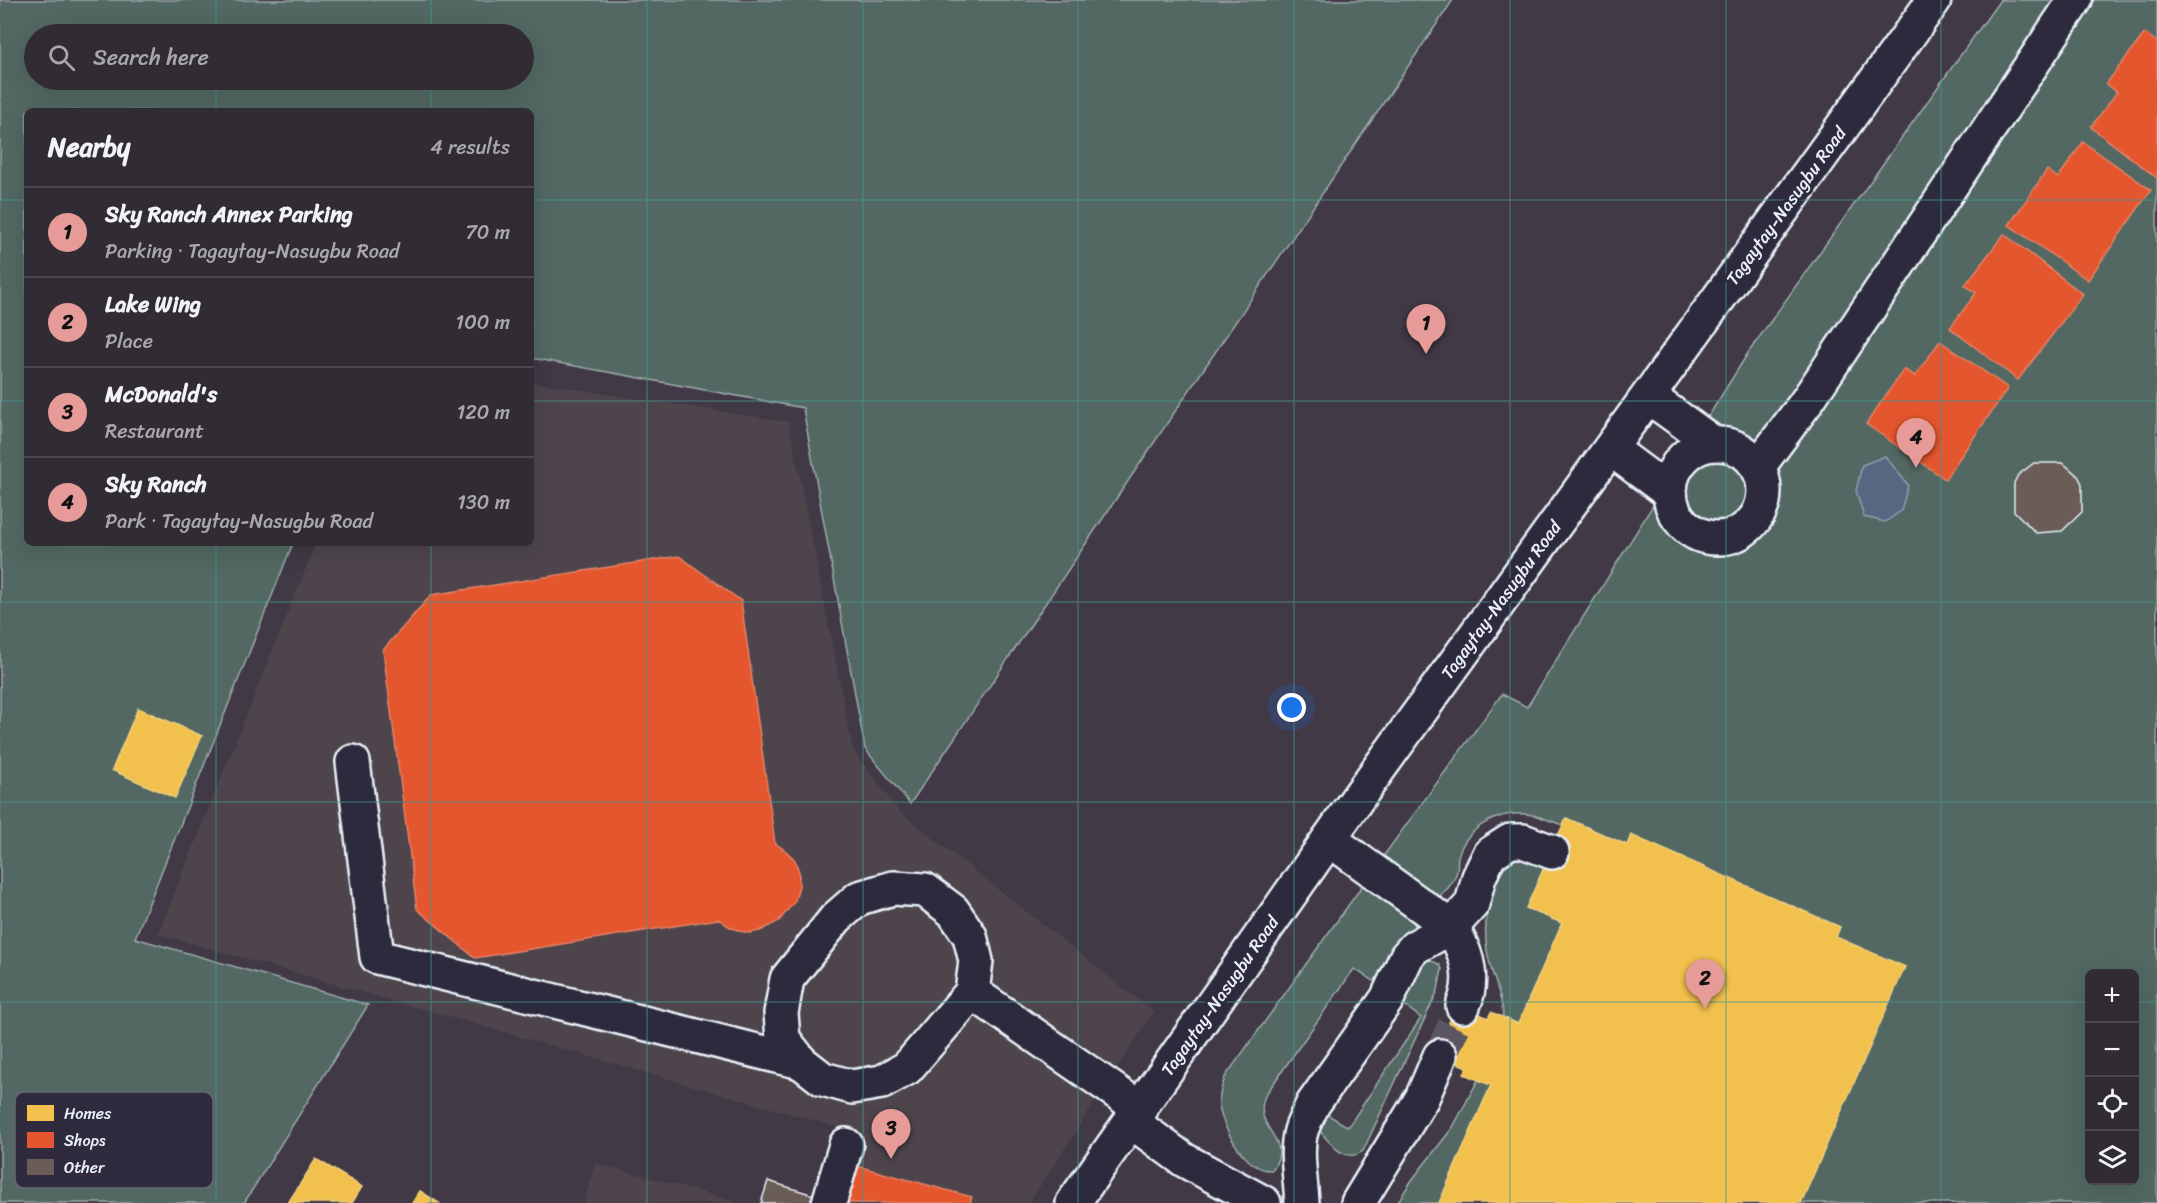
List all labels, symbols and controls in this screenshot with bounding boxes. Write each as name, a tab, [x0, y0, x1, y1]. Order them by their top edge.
search box	[24, 24, 534, 90]
text: Search here	[93, 38, 209, 77]
icon: search	[45, 41, 78, 74]
street label: Tagaytay-Nasugbu Road	[1717, 118, 1856, 292]
text: Nearby	[48, 124, 130, 170]
text: 4 results	[430, 130, 510, 165]
text: Sky Ranch Annex Parking	[105, 195, 353, 234]
text: 1	[63, 215, 72, 250]
text: 70 m	[465, 215, 510, 250]
text: Parking · Tagaytay-Nasugbu Road	[105, 234, 400, 269]
text: Lake Wing	[105, 285, 201, 324]
pin: 1	[1406, 304, 1446, 354]
text: 2	[62, 305, 73, 340]
text: 100 m	[456, 305, 510, 340]
text: Place	[105, 324, 153, 359]
text: McDonald's	[105, 375, 217, 414]
text: 3	[62, 395, 73, 430]
text: 120 m	[457, 395, 510, 430]
text: Restaurant	[105, 414, 204, 449]
pin: 4	[1896, 418, 1936, 468]
text: Sky Ranch	[105, 465, 207, 504]
text: 4	[61, 485, 74, 520]
text: 130 m	[457, 485, 510, 520]
text: Park · Tagaytay-Nasugbu Road	[105, 504, 373, 539]
street label: Tagaytay-Nasugbu Road	[1432, 512, 1571, 686]
your location	[1277, 693, 1306, 722]
street label: Tagaytay-Nasugbu Road	[1152, 908, 1289, 1083]
pin: 2	[1686, 960, 1724, 1009]
map controls	[2085, 969, 2139, 1185]
button: +	[2085, 969, 2139, 1023]
button: −	[2085, 1023, 2139, 1077]
button: locate	[2085, 1077, 2139, 1131]
legend	[15, 1092, 213, 1188]
text: Homes	[64, 1099, 112, 1128]
pin: 3	[872, 1110, 910, 1159]
text: Shops	[64, 1126, 106, 1155]
button: layers	[2085, 1131, 2139, 1185]
text: Other	[64, 1153, 106, 1182]

